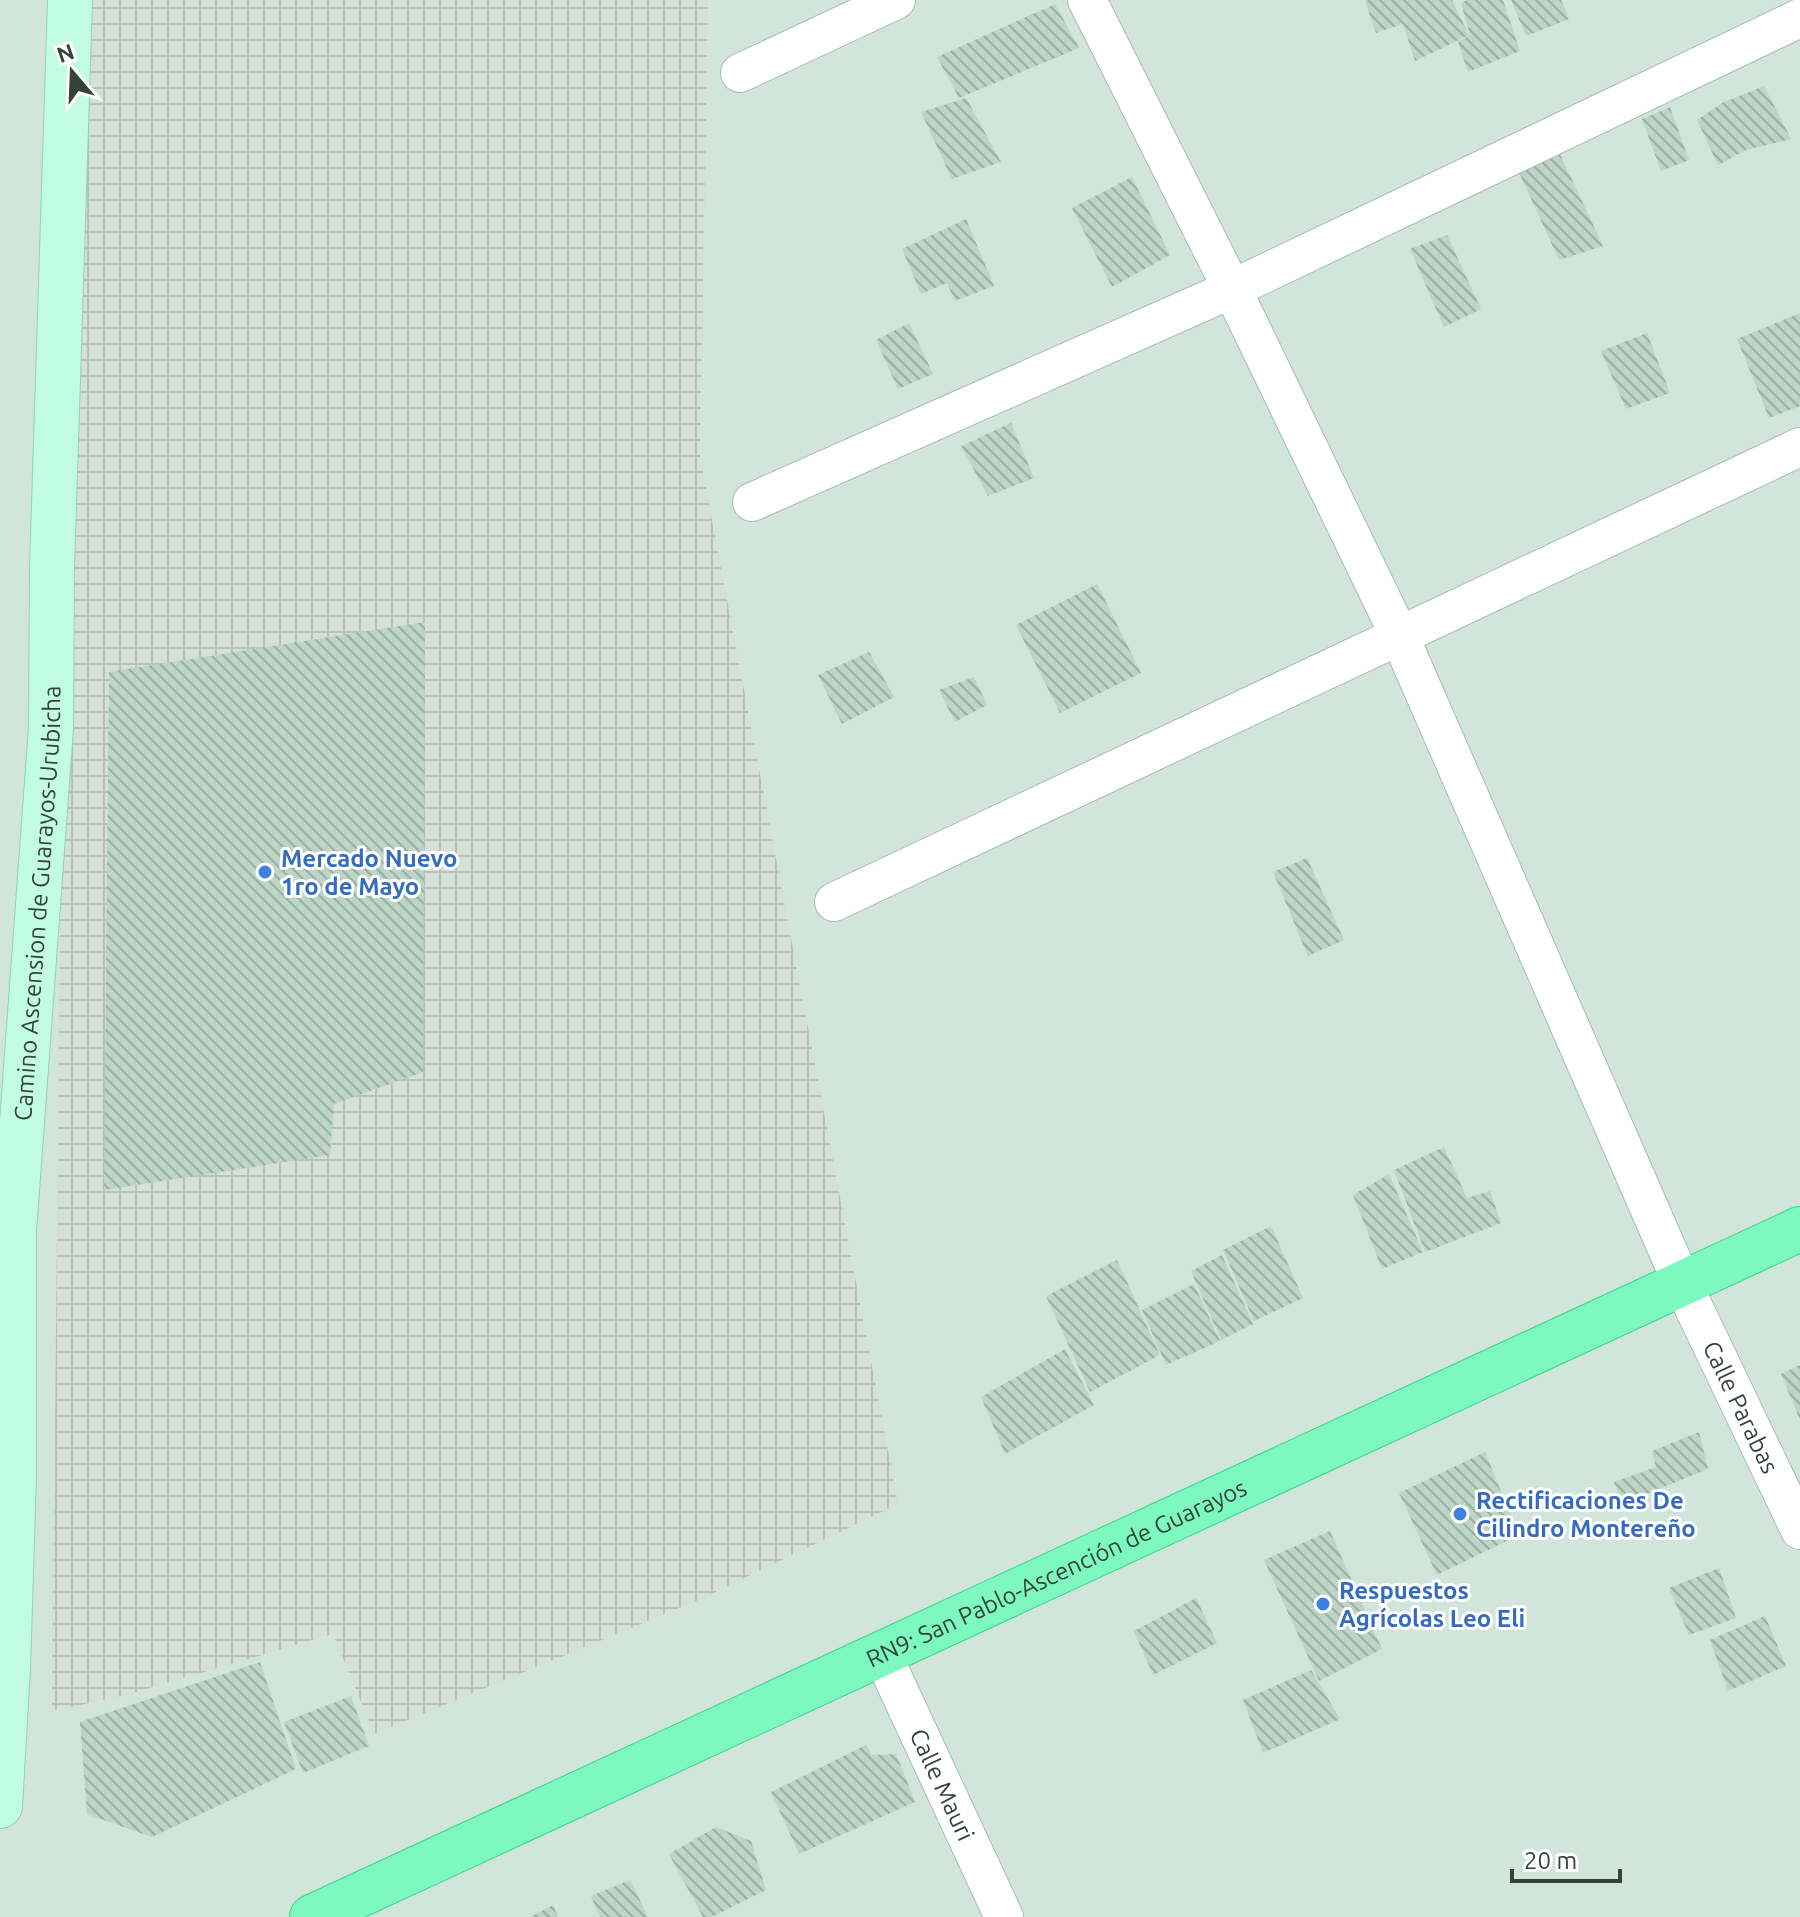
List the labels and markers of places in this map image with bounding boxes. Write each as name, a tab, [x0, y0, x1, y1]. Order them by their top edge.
place label: Mercado Nuevo 1ro de Mayo	[281, 845, 458, 900]
marker: Mercado Nuevo 1ro de Mayo	[256, 863, 274, 881]
place label: Rectificaciones De Cilindro Montereño	[1476, 1487, 1696, 1542]
marker: Rectificaciones De Cilindro Montereño	[1451, 1505, 1469, 1523]
place label: Respuestos Agrícolas Leo Eli	[1339, 1577, 1525, 1632]
marker: Respuestos Agrícolas Leo Eli	[1314, 1595, 1332, 1613]

